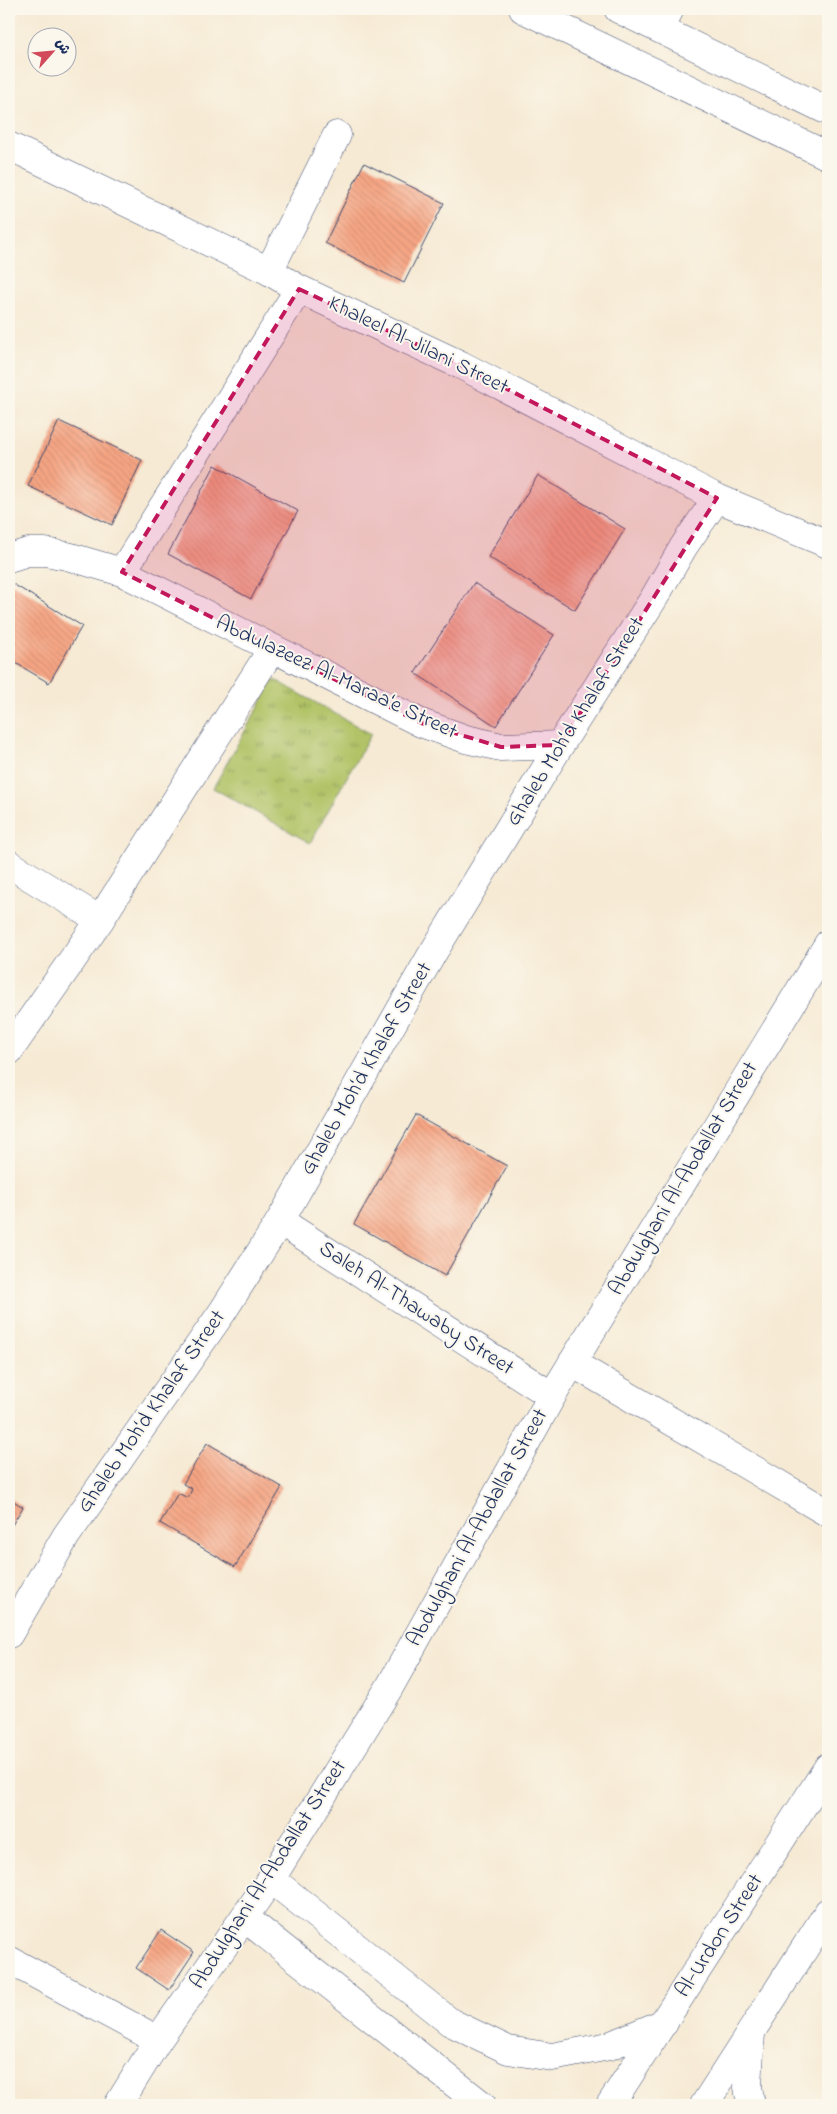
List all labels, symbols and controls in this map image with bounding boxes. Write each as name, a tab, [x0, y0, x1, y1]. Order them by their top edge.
north arrow	[28, 28, 78, 78]
text: ش	[49, 35, 75, 58]
street label: Khaleel Al-Jilani Street	[322, 288, 514, 404]
street label: Abdulazeez Al-Maraa‘e Street	[210, 608, 463, 748]
street label: Ghaleb Moh‘d Khalaf Street	[499, 611, 654, 833]
street label: Ghaleb Moh‘d Khalaf Street	[293, 956, 441, 1181]
street label: Abdulghani Al-Abdallat Street	[601, 1055, 768, 1303]
street label: Saleh Al-Thawaby Street	[312, 1234, 520, 1385]
street label: Ghaleb Moh‘d Khalaf Street	[70, 1304, 235, 1520]
street label: Abdulghani Al-Abdallat Street	[399, 1403, 558, 1653]
street label: Abdulghani Al-Abdallat Street	[183, 1753, 357, 1997]
street label: Al-Urdon Street	[668, 1867, 772, 2004]

